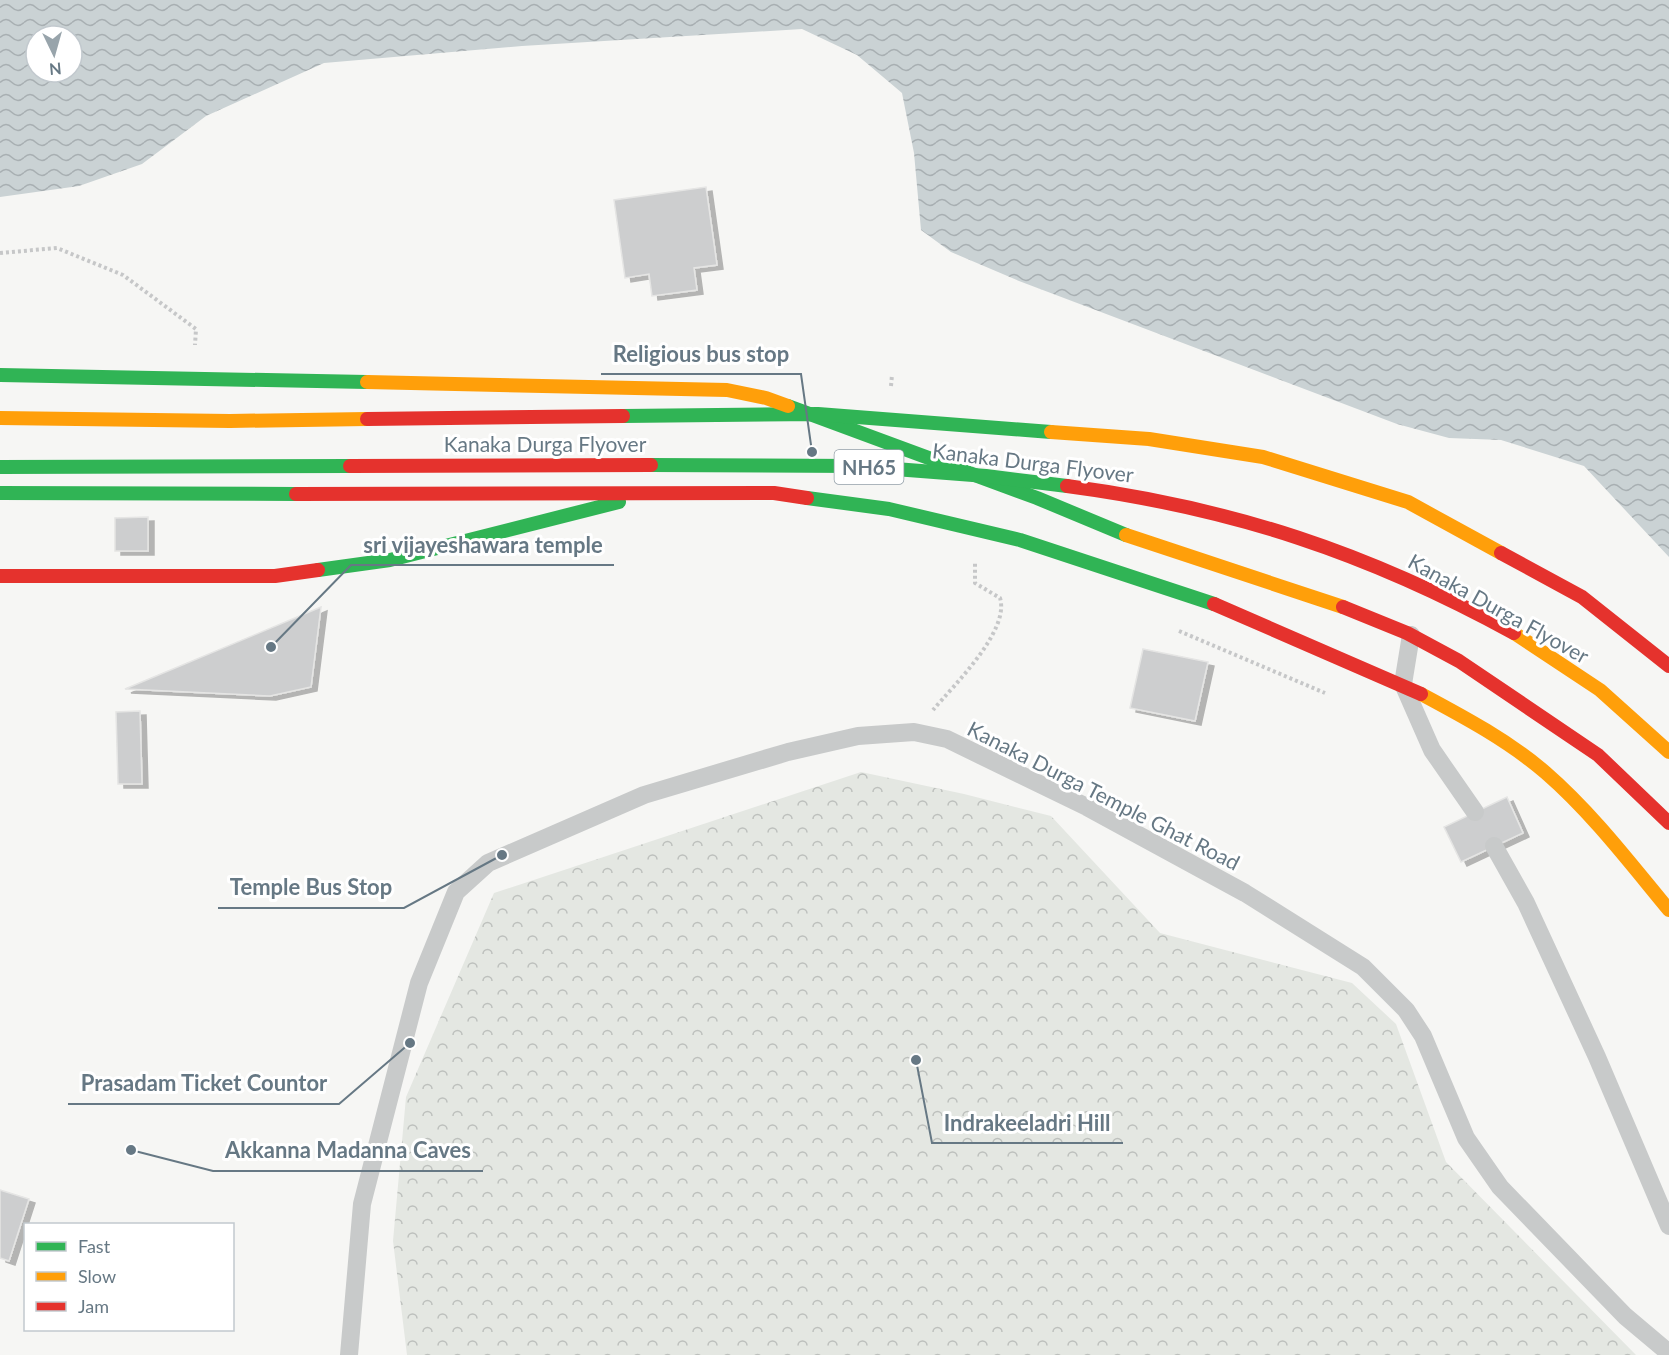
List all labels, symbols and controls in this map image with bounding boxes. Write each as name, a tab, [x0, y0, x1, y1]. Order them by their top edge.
north arrow	[24, 24, 84, 84]
text: N	[48, 59, 62, 79]
callout: Religious bus stop	[601, 334, 801, 374]
text: Religious bus stop	[613, 340, 789, 367]
street label: Kanaka Durga Flyover	[444, 431, 647, 456]
street label: Kanaka Durga Flyover	[931, 437, 1135, 487]
road number: NH65	[834, 450, 904, 484]
callout: sri vijayeshawara temple	[351, 525, 614, 565]
text: sri vijayeshawara temple	[363, 531, 603, 558]
street label: Kanaka Durga Flyover	[1404, 548, 1594, 668]
street label: Kanaka Durga Temple Ghat Road	[964, 715, 1244, 875]
callout: Temple Bus Stop	[218, 868, 404, 908]
text: Temple Bus Stop	[230, 873, 392, 900]
callout: Prasadam Ticket Countor	[68, 1064, 339, 1104]
text: Prasadam Ticket Countor	[81, 1069, 328, 1096]
callout: Indrakeeladri Hill	[932, 1103, 1123, 1143]
text: Indrakeeladri Hill	[944, 1109, 1110, 1136]
callout: Akkanna Madanna Caves	[213, 1131, 483, 1171]
text: Akkanna Madanna Caves	[224, 1136, 471, 1163]
legend	[24, 1223, 234, 1331]
text: Fast	[78, 1235, 111, 1257]
text: Slow	[78, 1265, 116, 1287]
text: Jam	[78, 1295, 109, 1317]

